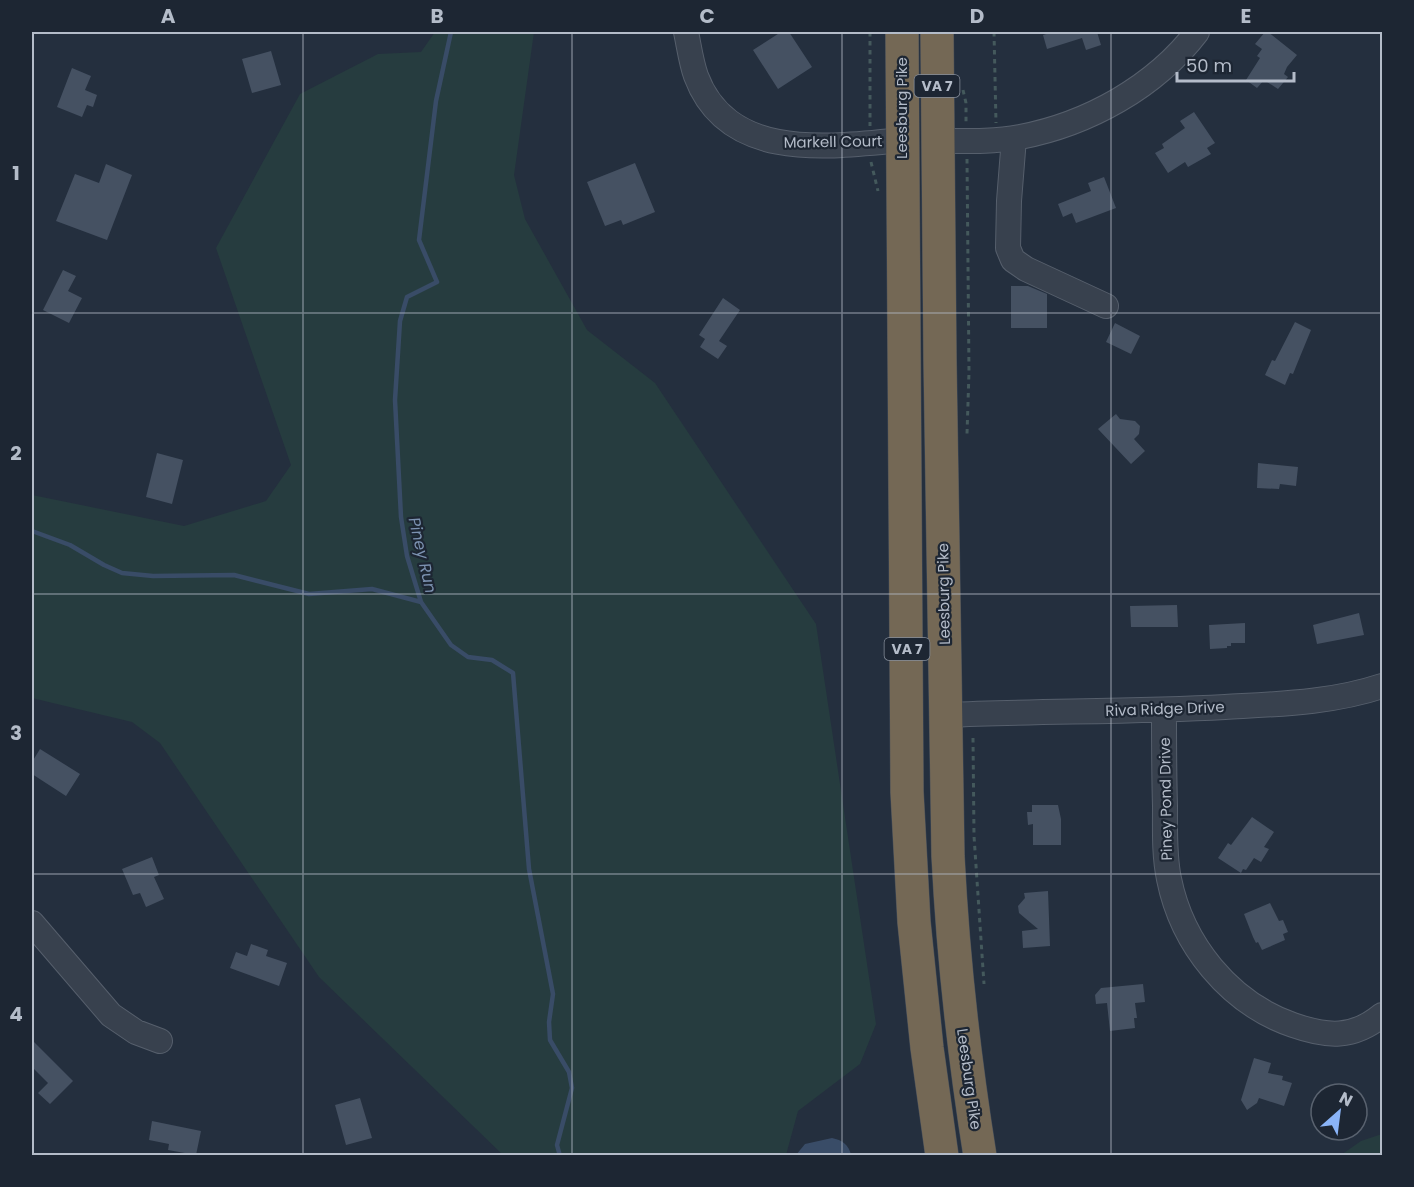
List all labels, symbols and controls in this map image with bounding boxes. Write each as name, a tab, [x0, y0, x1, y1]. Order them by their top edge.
text: A	[161, 2, 176, 30]
text: B	[430, 2, 444, 30]
text: C	[699, 2, 715, 30]
text: D	[970, 2, 984, 30]
text: E	[1241, 2, 1251, 30]
scale bar	[1177, 45, 1294, 83]
text: 50 m	[1186, 53, 1232, 78]
street label: Leesburg Pike	[891, 57, 912, 159]
road number: VA 7	[914, 75, 960, 97]
street label: Markell Court	[783, 130, 883, 153]
text: 1	[12, 159, 20, 187]
text: 2	[10, 439, 22, 467]
water label: Piney Run	[403, 515, 442, 595]
street label: Leesburg Pike	[932, 543, 955, 645]
road number: VA 7	[884, 638, 930, 660]
street label: Riva Ridge Drive	[1105, 696, 1225, 721]
text: 3	[10, 719, 22, 747]
street label: Piney Pond Drive	[1154, 737, 1177, 861]
text: 4	[9, 1000, 23, 1028]
street label: Leesburg Pike	[952, 1027, 987, 1131]
north arrow	[1309, 1082, 1369, 1142]
text: N	[1335, 1086, 1357, 1112]

